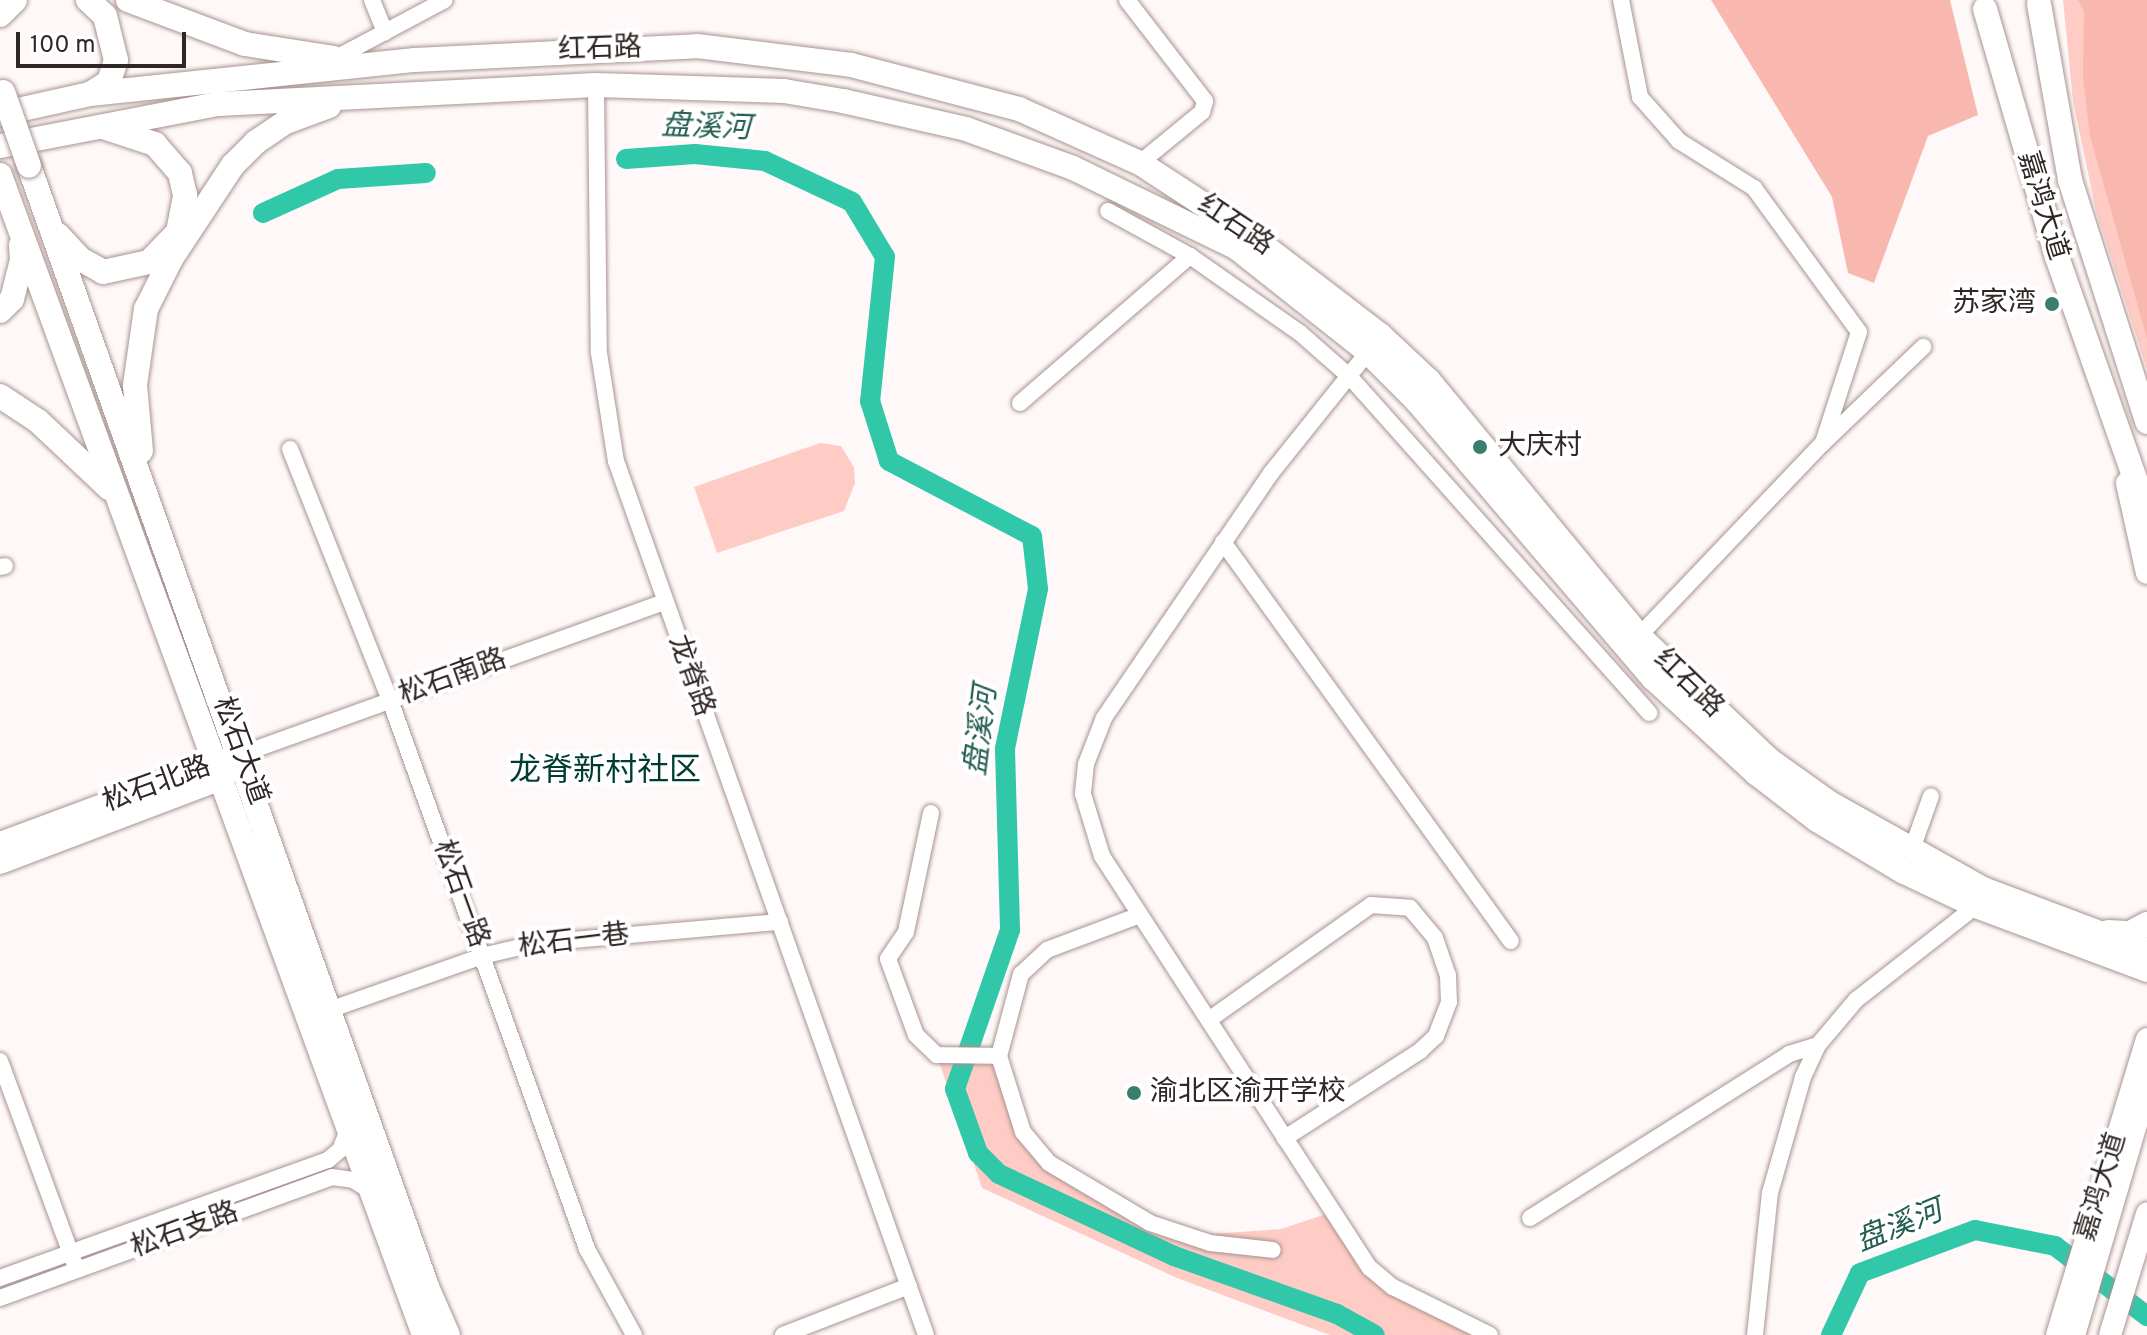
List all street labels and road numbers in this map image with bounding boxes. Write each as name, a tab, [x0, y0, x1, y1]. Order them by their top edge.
street label: 红石路	[557, 32, 643, 68]
street label: 嘉鸿大道	[2010, 148, 2074, 264]
street label: 红石路	[1191, 189, 1279, 263]
street label: 龙脊路	[660, 631, 720, 721]
street label: 松石南路	[395, 643, 511, 713]
street label: 红石路	[1646, 643, 1730, 725]
street label: 松石大道	[205, 693, 275, 809]
street label: 松石北路	[99, 750, 215, 820]
street label: 松石一路	[425, 836, 495, 952]
street label: 松石一巷	[516, 919, 632, 965]
street label: 嘉鸿大道	[2070, 1129, 2134, 1245]
street label: 松石支路	[127, 1196, 243, 1266]

